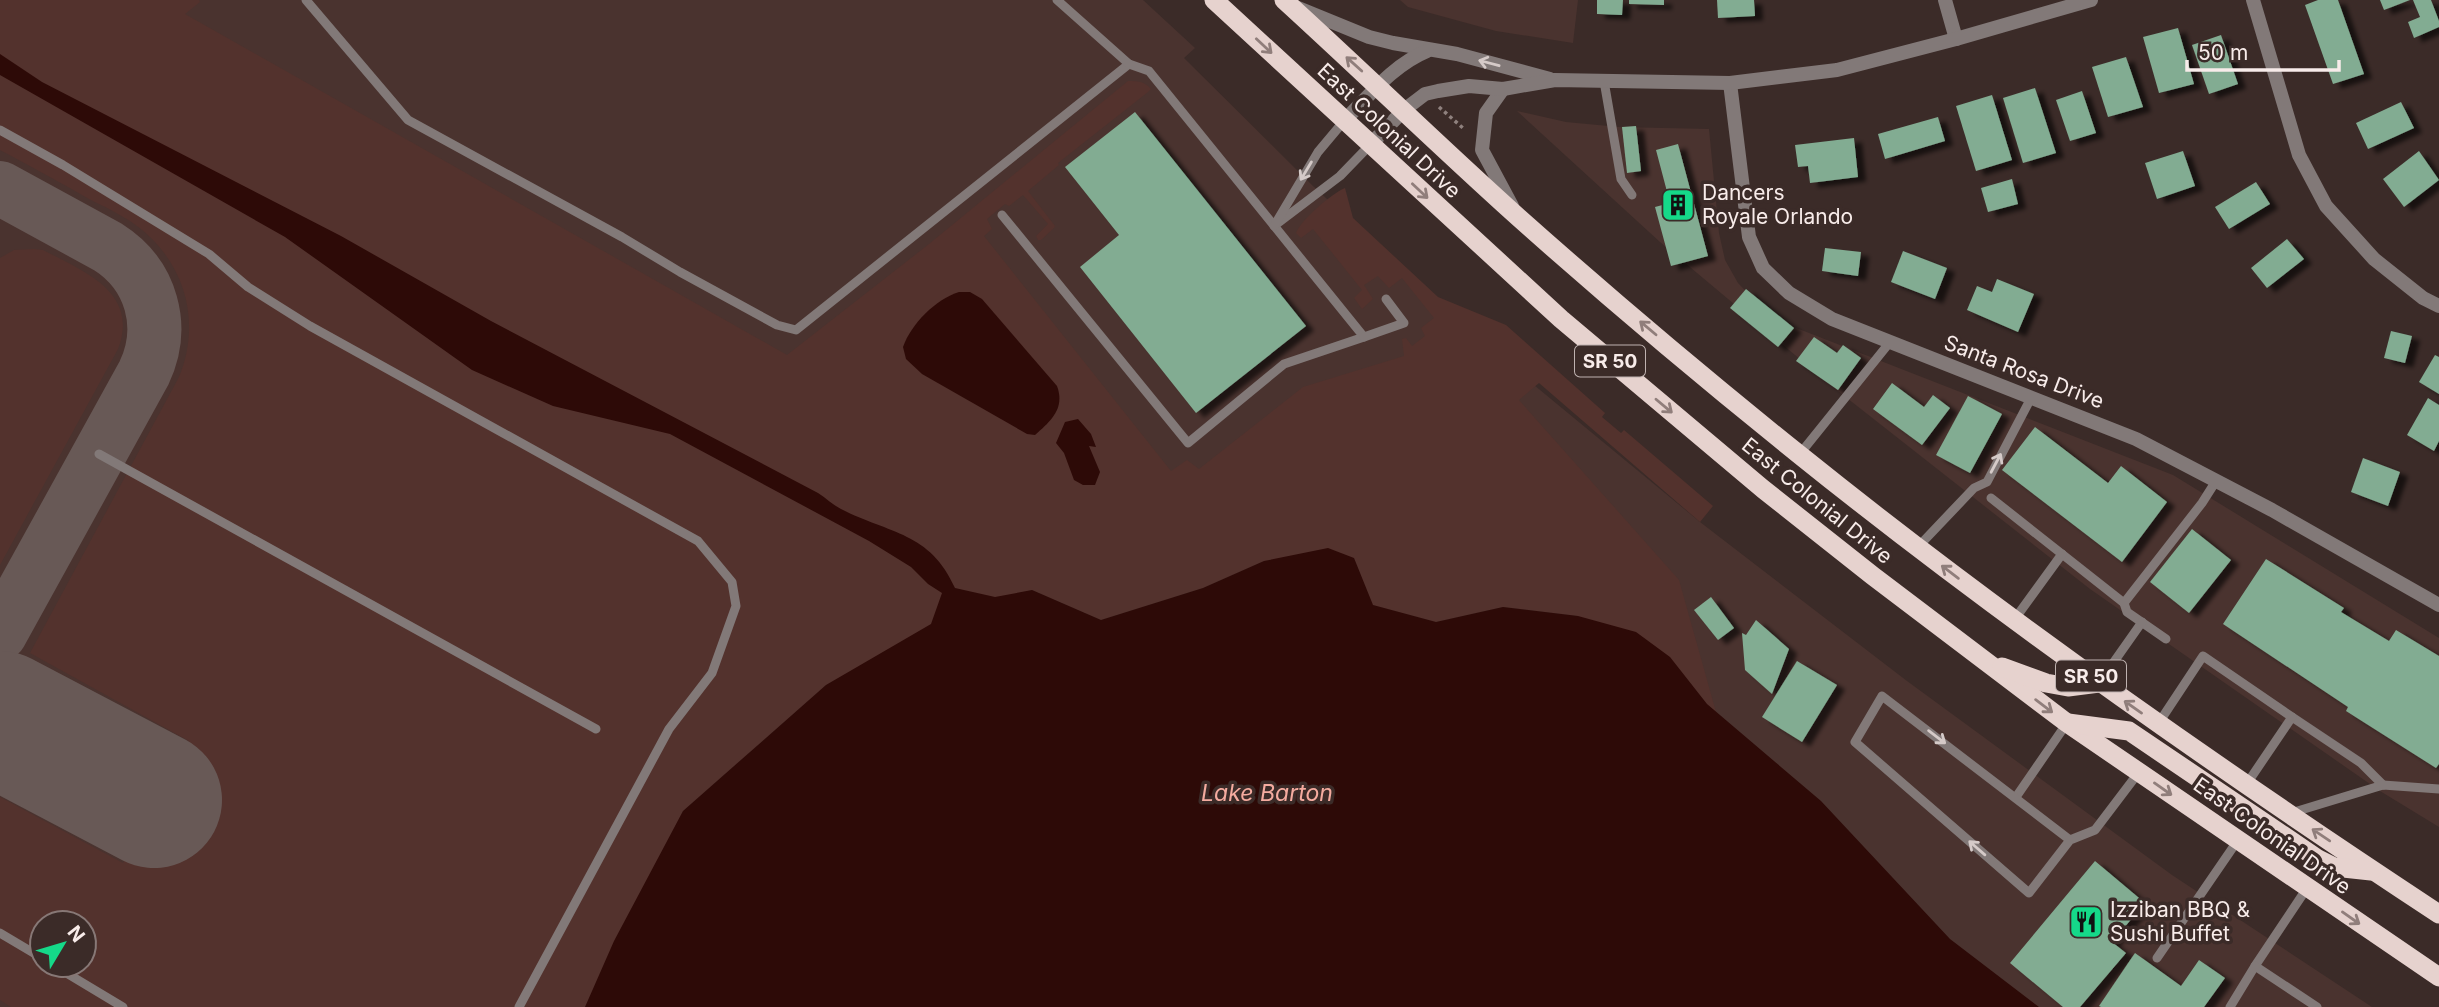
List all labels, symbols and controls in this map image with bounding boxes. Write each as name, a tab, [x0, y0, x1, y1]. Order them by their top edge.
scale bar	[2187, 28, 2339, 72]
one-way arrow	[1255, 38, 1272, 55]
text: 50 m	[2198, 40, 2248, 65]
one-way arrow	[1346, 55, 1363, 72]
one-way arrow	[1478, 56, 1501, 69]
street label: East Colonial Drive	[1313, 58, 1466, 203]
one-way arrow	[1299, 161, 1313, 181]
place label: Dancers Royale Orlando	[1702, 180, 1853, 229]
one-way arrow	[1411, 183, 1429, 199]
building icon: Dancers Royale Orlando	[1659, 186, 1697, 224]
one-way arrow	[1639, 320, 1657, 336]
street label: Santa Rosa Drive	[1941, 330, 2108, 413]
road number: SR 50	[1575, 346, 1645, 376]
one-way arrow	[1655, 398, 1673, 414]
street label: East Colonial Drive	[1737, 432, 1898, 569]
one-way arrow	[1990, 453, 2004, 474]
one-way arrow	[1941, 565, 1960, 580]
road number: SR 50	[2056, 660, 2126, 692]
one-way arrow	[2034, 698, 2053, 713]
one-way arrow	[2124, 700, 2143, 714]
one-way arrow	[1927, 730, 1946, 745]
street label: East Colonial Drive	[2189, 772, 2356, 899]
water label: Lake Barton	[1201, 779, 1333, 807]
one-way arrow	[2153, 782, 2173, 796]
one-way arrow	[2312, 828, 2331, 843]
one-way arrow	[1969, 840, 1987, 856]
place label: Izziban BBQ & Sushi Buffet	[2110, 897, 2251, 946]
restaurant icon: Izziban BBQ & Sushi Buffet	[2067, 903, 2105, 941]
north arrow	[28, 909, 98, 979]
one-way arrow	[2341, 911, 2360, 925]
text: N	[62, 921, 90, 947]

